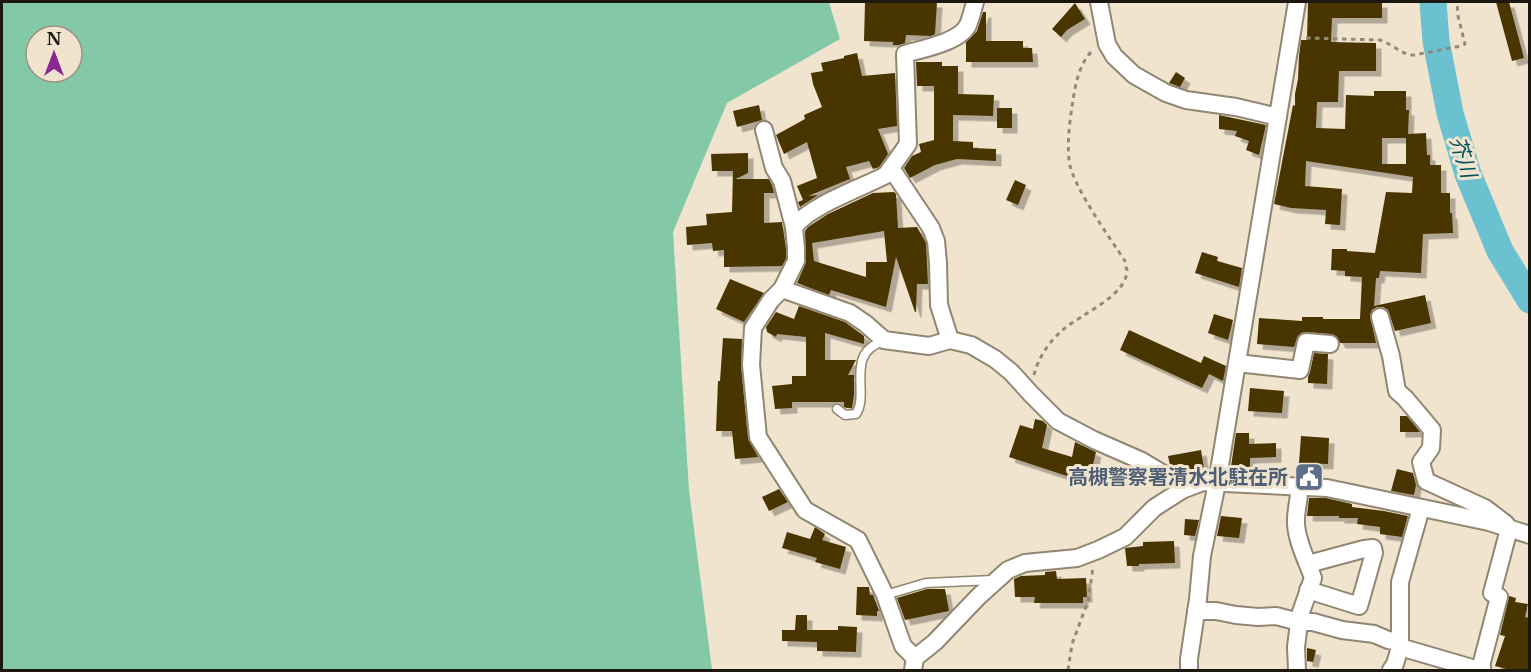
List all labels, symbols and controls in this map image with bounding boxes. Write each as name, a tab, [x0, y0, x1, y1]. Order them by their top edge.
north arrow	[24, 24, 84, 84]
text: N	[46, 29, 62, 49]
water label: 芥川	[1444, 133, 1482, 183]
public building icon: 高槻警察署清水北駐在所	[1293, 461, 1325, 493]
place label: 高槻警察署清水北駐在所	[1068, 465, 1288, 489]

